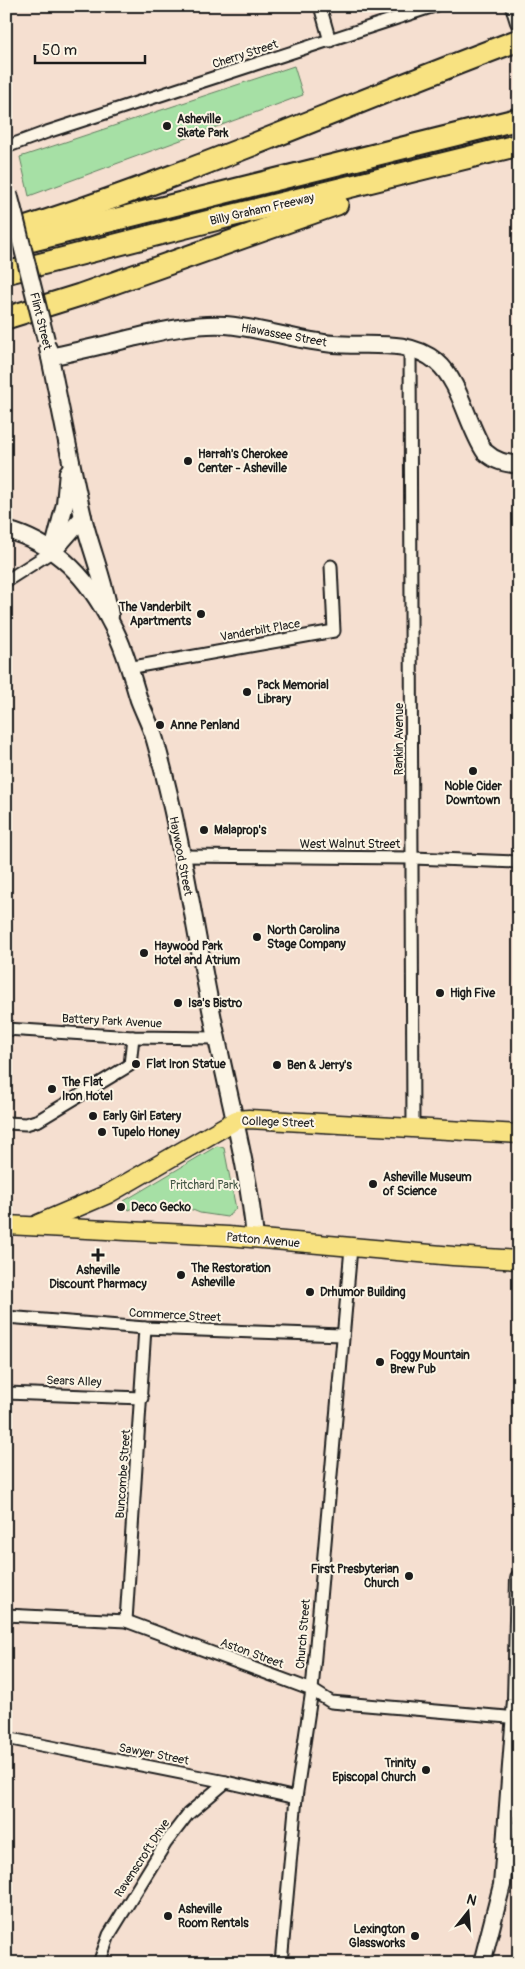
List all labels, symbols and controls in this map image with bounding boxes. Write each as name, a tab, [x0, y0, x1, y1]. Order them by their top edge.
scale bar	[35, 32, 145, 64]
street label: Cherry Street	[211, 37, 280, 72]
text: 50 m	[42, 41, 77, 60]
place label: Asheville Skate Park	[177, 112, 230, 141]
marker: Asheville Skate Park	[161, 120, 173, 132]
street label: Billy Graham Freeway	[209, 190, 316, 229]
street label: Flint Street	[26, 291, 55, 352]
street label: Hiawassee Street	[240, 321, 328, 350]
place label: Harrah's Cherokee Center - Asheville	[198, 447, 289, 476]
marker: Harrah's Cherokee Center - Asheville	[182, 455, 194, 467]
place label: The Vanderbilt Apartments	[118, 600, 192, 629]
marker: The Vanderbilt Apartments	[195, 608, 207, 620]
street label: Vanderbilt Place	[219, 616, 301, 645]
place label: Pack Memorial Library	[257, 678, 329, 707]
marker: Pack Memorial Library	[241, 686, 253, 698]
street label: Rankin Avenue	[392, 703, 407, 775]
place label: Anne Penland	[170, 718, 240, 733]
marker: Anne Penland	[154, 719, 166, 731]
marker: Noble Cider Downtown	[467, 765, 479, 777]
place label: Noble Cider Downtown	[444, 779, 502, 808]
street label: Haywood Street	[165, 815, 196, 897]
place label: Malaprop's	[214, 823, 267, 838]
marker: Malaprop's	[198, 824, 210, 836]
street label: West Walnut Street	[300, 837, 400, 852]
place label: North Carolina Stage Company	[267, 923, 347, 952]
marker: North Carolina Stage Company	[251, 931, 263, 943]
place label: Haywood Park Hotel and Atrium	[154, 939, 240, 968]
marker: Haywood Park Hotel and Atrium	[138, 947, 150, 959]
place label: High Five	[450, 986, 496, 1001]
marker: High Five	[434, 987, 446, 999]
place label: Isa's Bistro	[188, 996, 243, 1011]
marker: Isa's Bistro	[172, 997, 184, 1009]
street label: Battery Park Avenue	[62, 1011, 162, 1032]
place label: Flat Iron Statue	[146, 1057, 227, 1072]
marker: Flat Iron Statue	[130, 1058, 142, 1070]
place label: Ben & Jerry's	[287, 1058, 352, 1073]
marker: Ben & Jerry's	[271, 1059, 283, 1071]
place label: The Flat Iron Hotel	[61, 1075, 113, 1104]
marker: The Flat Iron Hotel	[46, 1083, 58, 1095]
place label: Early Girl Eatery	[103, 1109, 182, 1124]
marker: Early Girl Eatery	[87, 1110, 99, 1122]
street label: College Street	[241, 1114, 315, 1131]
place label: Tupelo Honey	[111, 1125, 180, 1140]
marker: Tupelo Honey	[96, 1126, 108, 1138]
place label: Asheville Museum of Science	[382, 1170, 472, 1199]
park label: Pritchard Park	[170, 1178, 238, 1193]
marker: Asheville Museum of Science	[367, 1178, 379, 1190]
place label: Deco Gecko	[131, 1200, 192, 1215]
marker: Deco Gecko	[115, 1201, 127, 1213]
street label: Patton Avenue	[226, 1230, 300, 1251]
marker: Asheville Discount Pharmacy	[92, 1249, 104, 1261]
place label: The Restoration Asheville	[190, 1261, 271, 1290]
place label: Asheville Discount Pharmacy	[49, 1263, 148, 1292]
marker: The Restoration Asheville	[175, 1269, 187, 1281]
place label: Drhumor Building	[320, 1285, 406, 1300]
marker: Drhumor Building	[304, 1286, 316, 1298]
street label: Commerce Street	[129, 1306, 222, 1325]
place label: Foggy Mountain Brew Pub	[390, 1348, 470, 1377]
marker: Foggy Mountain Brew Pub	[374, 1356, 386, 1368]
street label: Sears Alley	[46, 1373, 102, 1390]
street label: Buncombe Street	[113, 1429, 134, 1519]
place label: First Presbyterian Church	[311, 1562, 399, 1591]
marker: First Presbyterian Church	[403, 1570, 415, 1582]
street label: Church Street	[293, 1598, 314, 1670]
street label: Aston Street	[218, 1635, 286, 1672]
street label: Sawyer Street	[118, 1740, 190, 1769]
place label: Trinity Episcopal Church	[332, 1756, 417, 1785]
marker: Trinity Episcopal Church	[420, 1764, 432, 1776]
street label: Ravenscroft Drive	[112, 1816, 173, 1900]
north arrow	[442, 1886, 492, 1936]
text: N	[465, 1891, 479, 1910]
place label: Asheville Room Rentals	[178, 1902, 249, 1931]
marker: Asheville Room Rentals	[162, 1910, 174, 1922]
place label: Lexington Glassworks	[349, 1922, 406, 1951]
marker: Lexington Glassworks	[409, 1930, 421, 1942]

